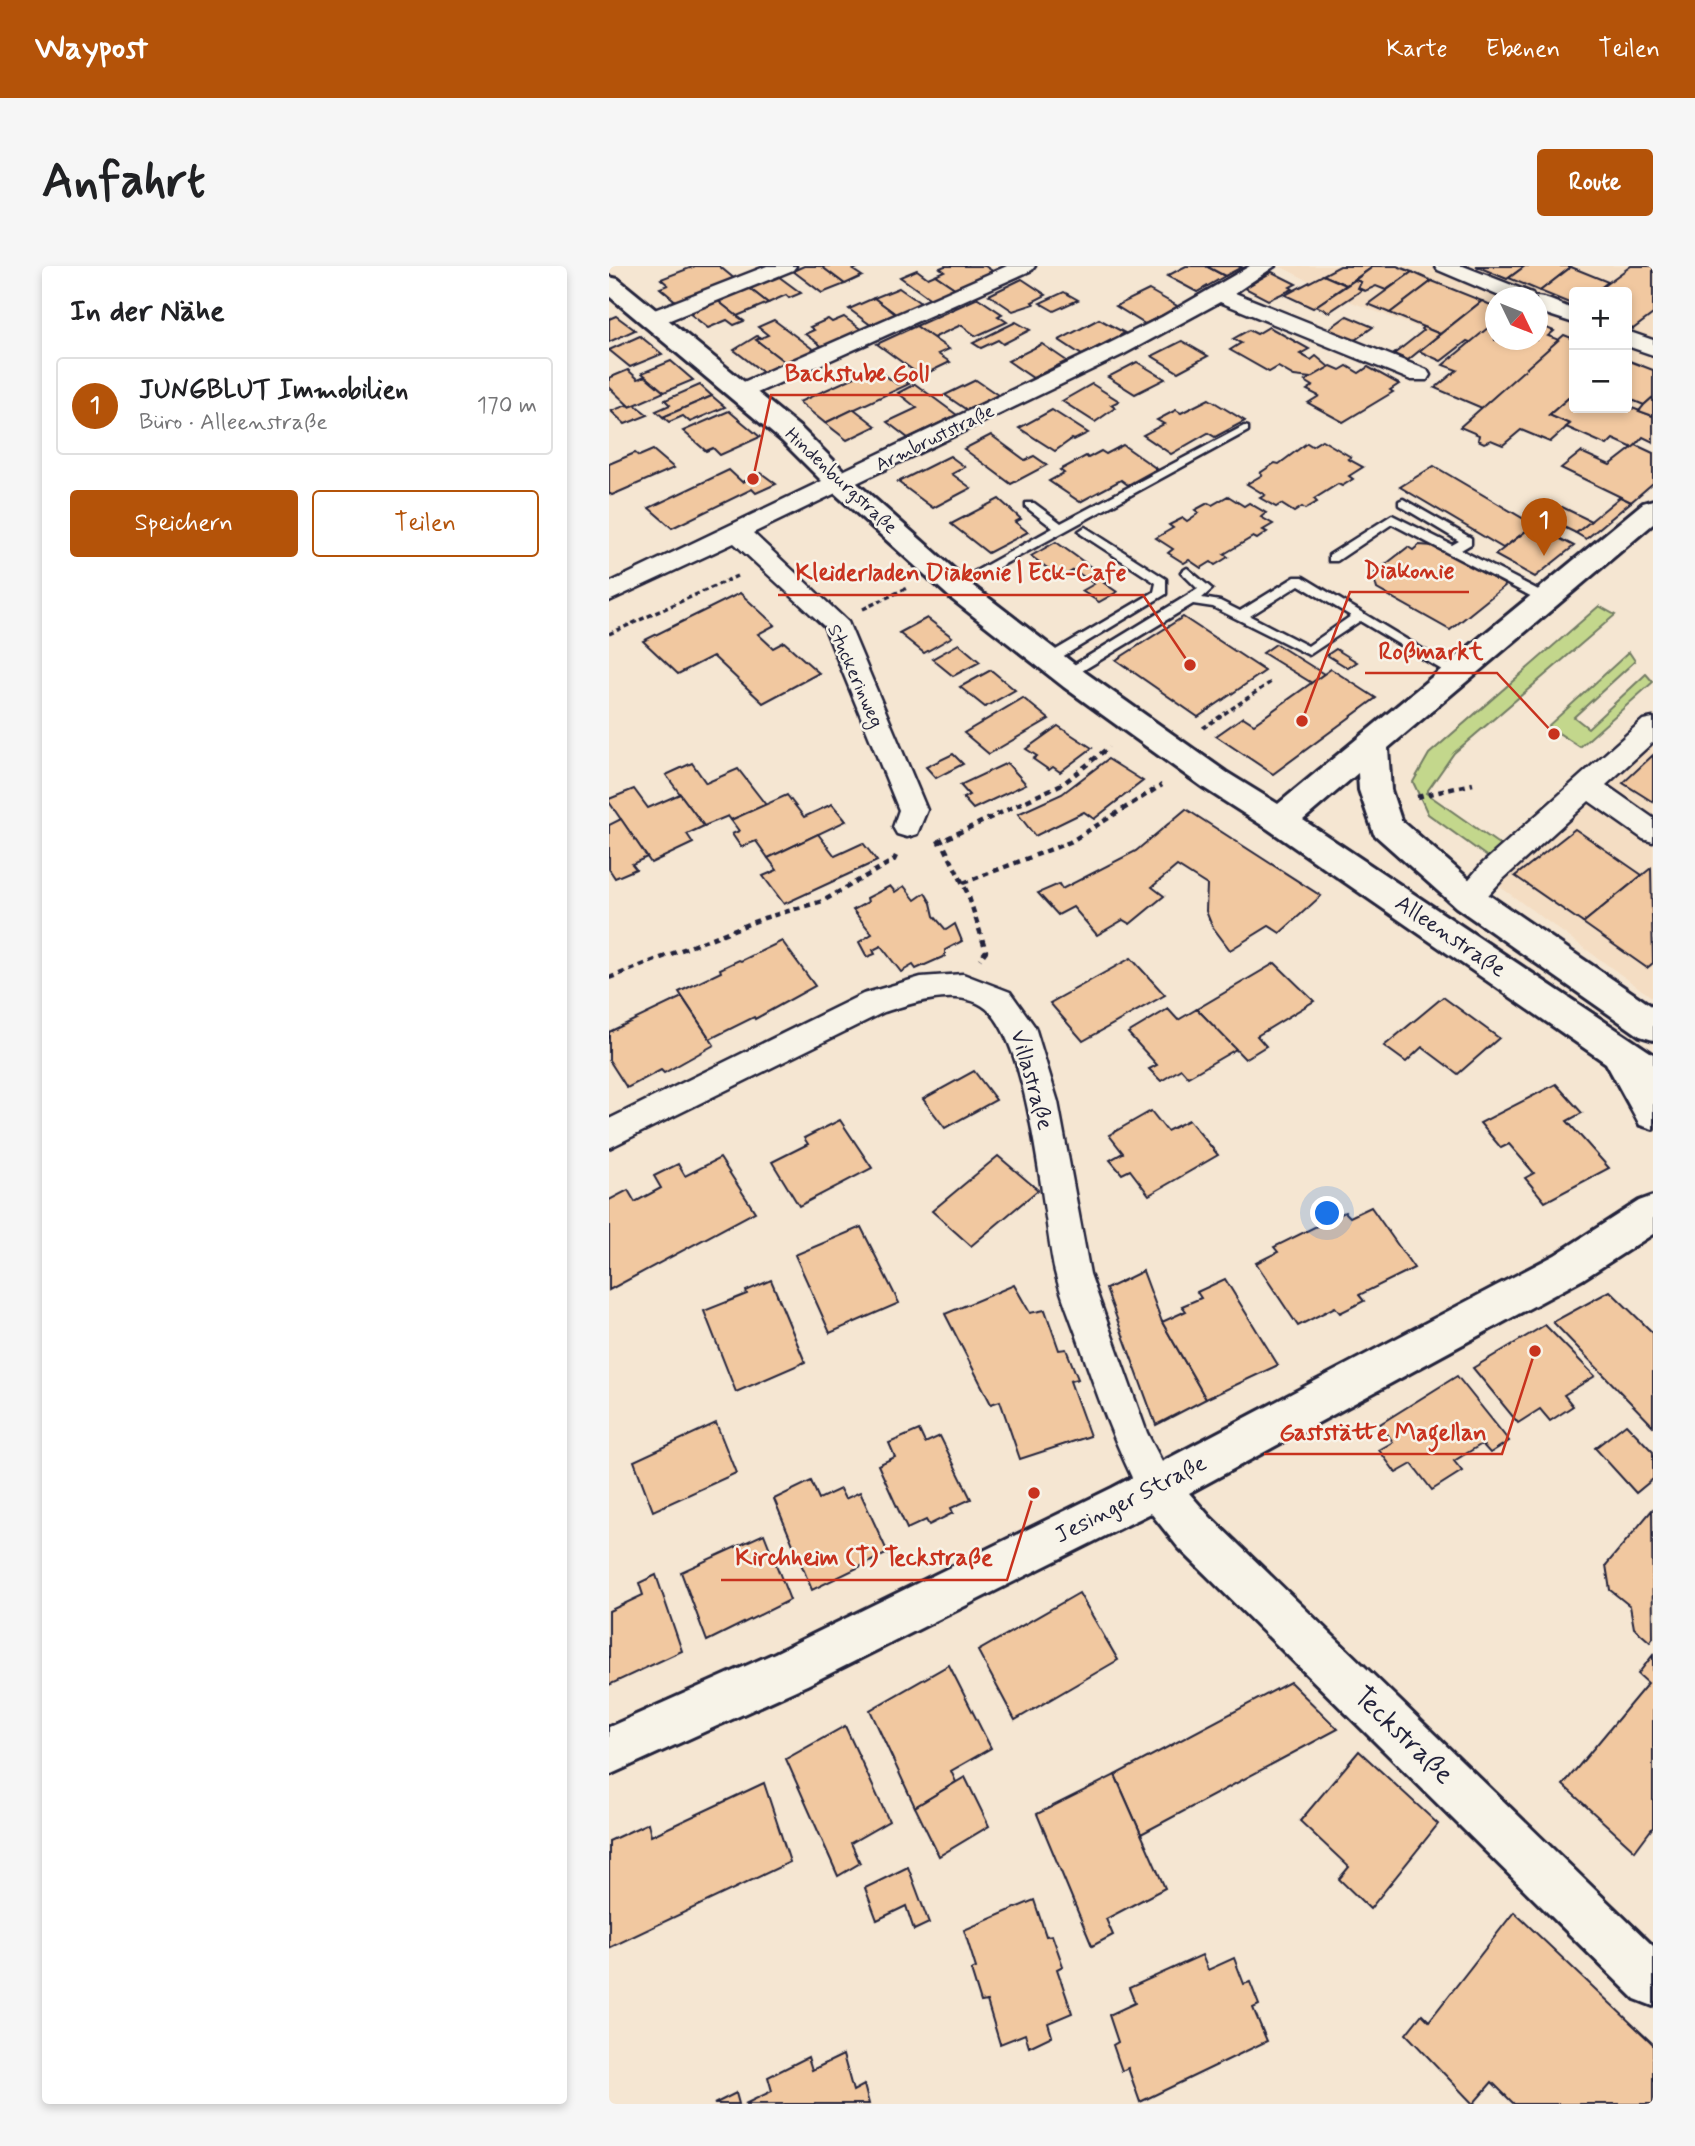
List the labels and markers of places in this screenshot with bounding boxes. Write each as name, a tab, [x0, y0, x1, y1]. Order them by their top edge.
callout: Backstube Goll	[771, 350, 943, 395]
pin: 1	[1521, 498, 1567, 556]
callout: Diakonie	[1350, 547, 1469, 592]
callout: Kleiderladen Diakonie | Eck-Cafe	[778, 550, 1143, 595]
callout: Roßmarkt	[1365, 628, 1497, 673]
callout: Gaststätte Magellan	[1264, 1409, 1502, 1454]
callout: Kirchheim (T) Teckstraße	[721, 1535, 1007, 1580]

